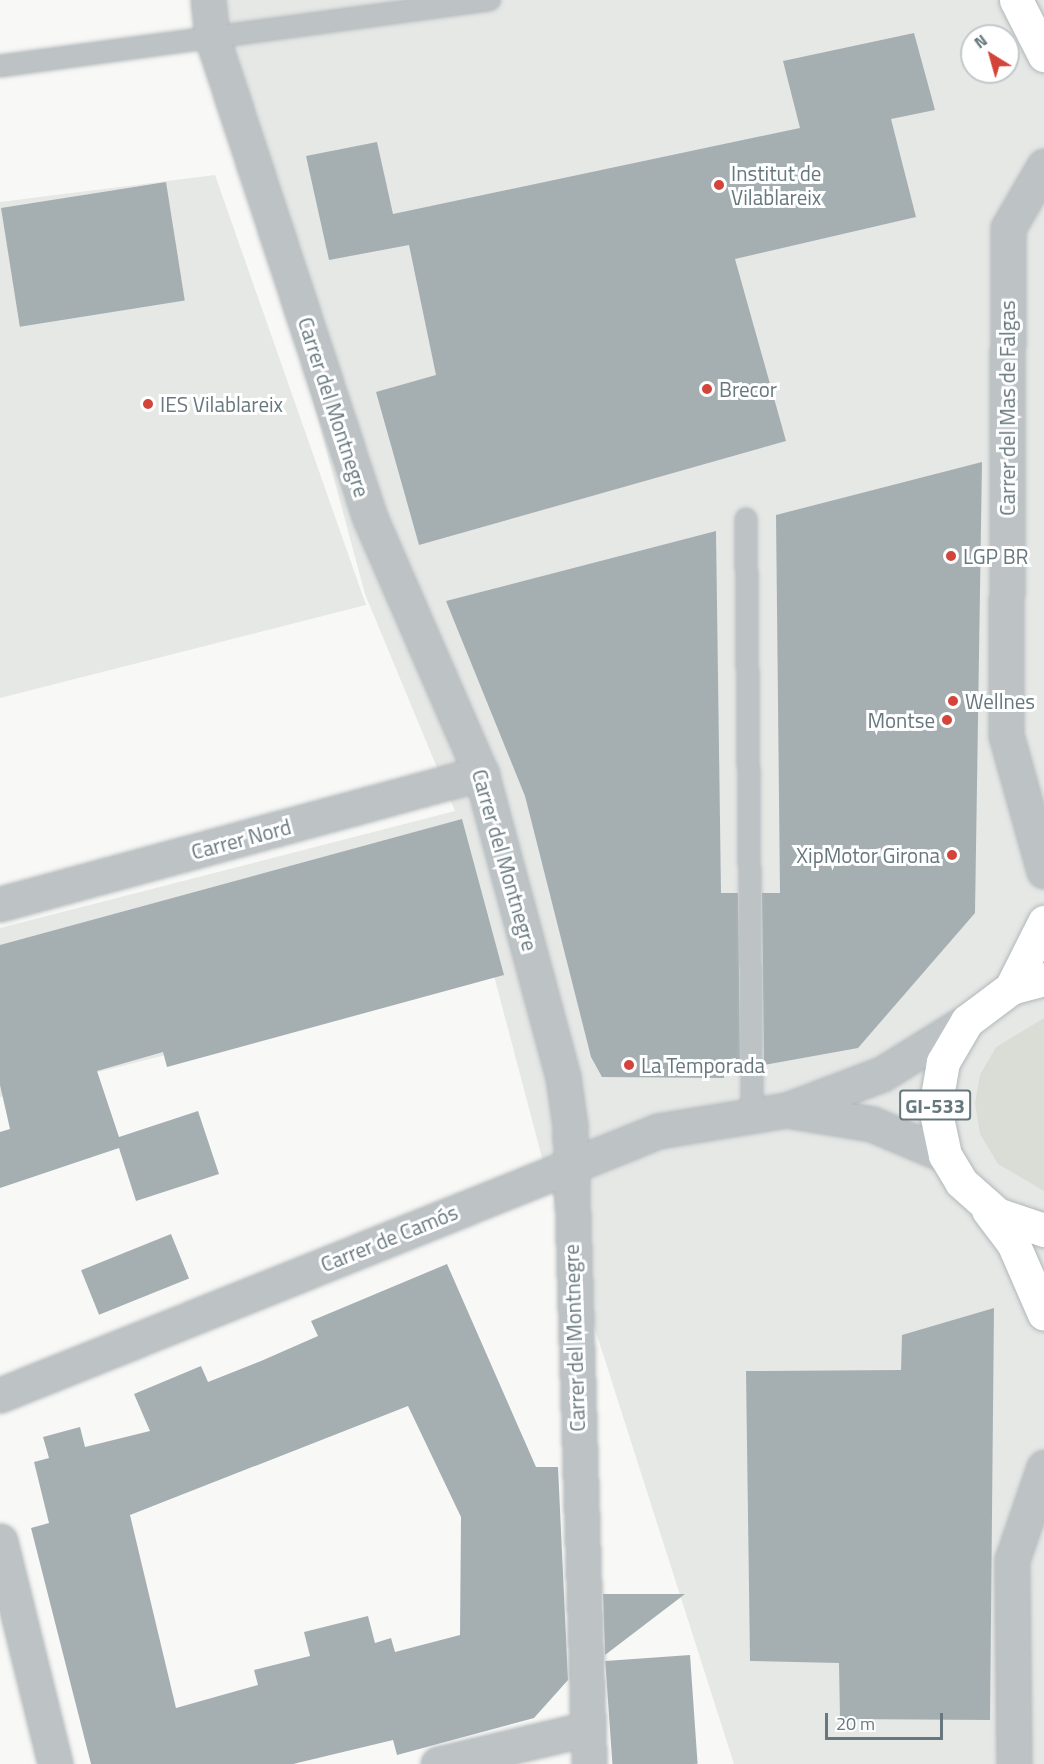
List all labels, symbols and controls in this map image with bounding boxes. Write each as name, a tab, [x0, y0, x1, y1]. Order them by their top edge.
north arrow	[960, 24, 1020, 84]
text: N	[969, 28, 992, 54]
place label: Institut de Vilablareix	[731, 160, 821, 210]
marker: Institut de Vilablareix	[712, 178, 726, 192]
street label: Carrer del Mas de Falgas	[994, 300, 1020, 516]
street label: Carrer del Montnegre	[293, 314, 375, 500]
place label: Brecor	[719, 376, 777, 402]
marker: Brecor	[700, 382, 714, 396]
place label: IES Vilablareix	[160, 391, 283, 417]
marker: IES Vilablareix	[141, 397, 155, 411]
place label: LGP BR	[963, 543, 1029, 569]
marker: LGP BR	[944, 549, 958, 563]
place label: Wellnes	[965, 688, 1035, 714]
marker: Wellnes	[946, 694, 960, 708]
place label: Montse	[867, 707, 935, 733]
marker: Montse	[940, 713, 954, 727]
street label: Carrer del Montnegre	[467, 766, 543, 954]
street label: Carrer Nord	[188, 814, 294, 864]
place label: XipMotor Girona	[796, 842, 940, 868]
marker: XipMotor Girona	[945, 848, 959, 862]
place label: La Temporada	[641, 1052, 765, 1078]
marker: La Temporada	[622, 1058, 636, 1072]
road number: GI-533	[899, 1088, 971, 1122]
street label: Carrer de Camós	[317, 1199, 461, 1277]
street label: Carrer del Montnegre	[558, 1244, 590, 1432]
scale bar	[828, 1701, 946, 1739]
text: 20 m	[836, 1710, 875, 1737]

